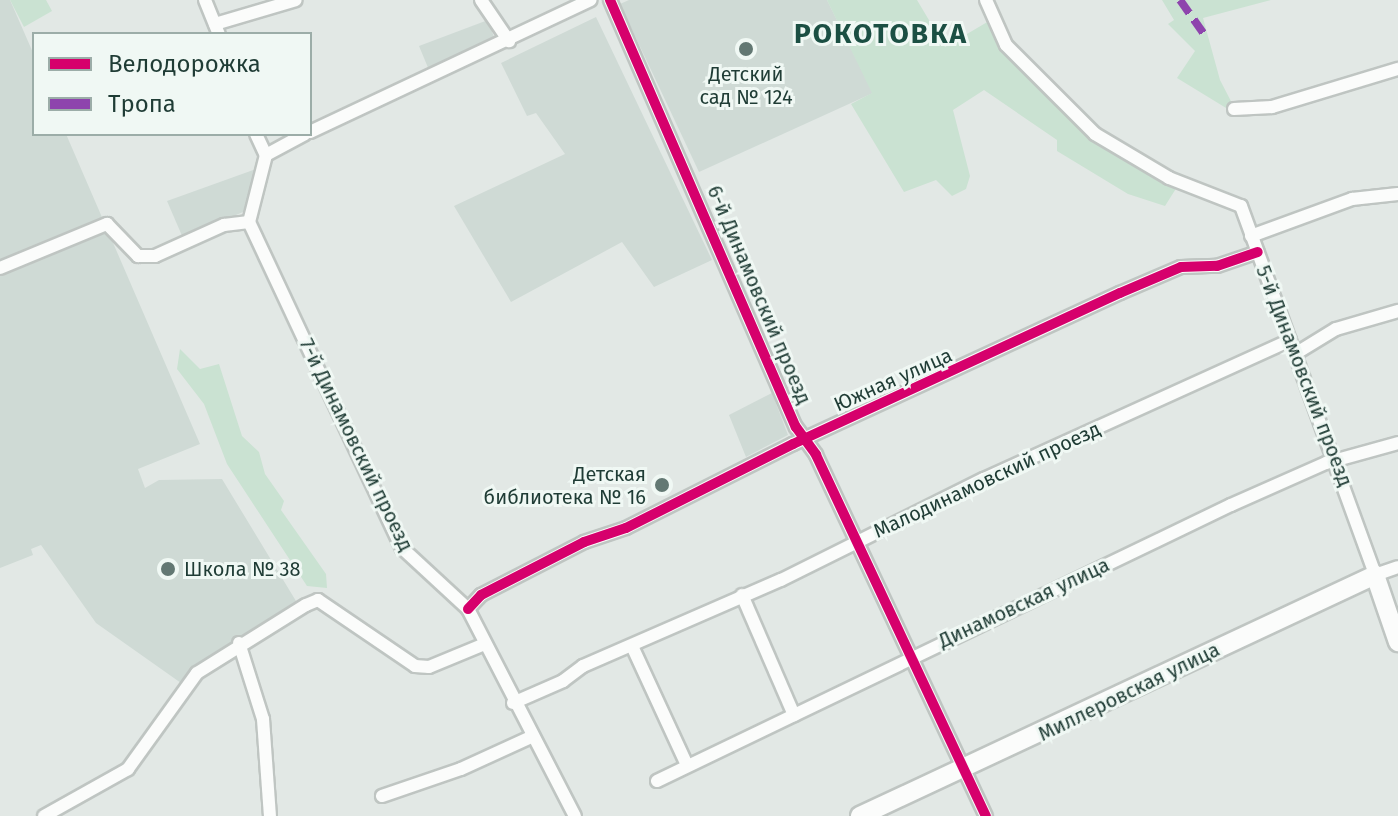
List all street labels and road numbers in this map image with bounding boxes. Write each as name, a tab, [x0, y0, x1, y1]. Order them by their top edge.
street label: 6-й Динамовский проезд	[702, 182, 816, 408]
street label: 5-й Динамовский проезд	[1251, 262, 1357, 490]
street label: 7-й Динамовский проезд	[294, 335, 418, 555]
street label: Южная улица	[830, 343, 956, 417]
street label: Малодинамовский проезд	[870, 417, 1104, 543]
street label: Динамовская улица	[935, 553, 1113, 653]
street label: Миллеровская улица	[1034, 638, 1224, 746]

